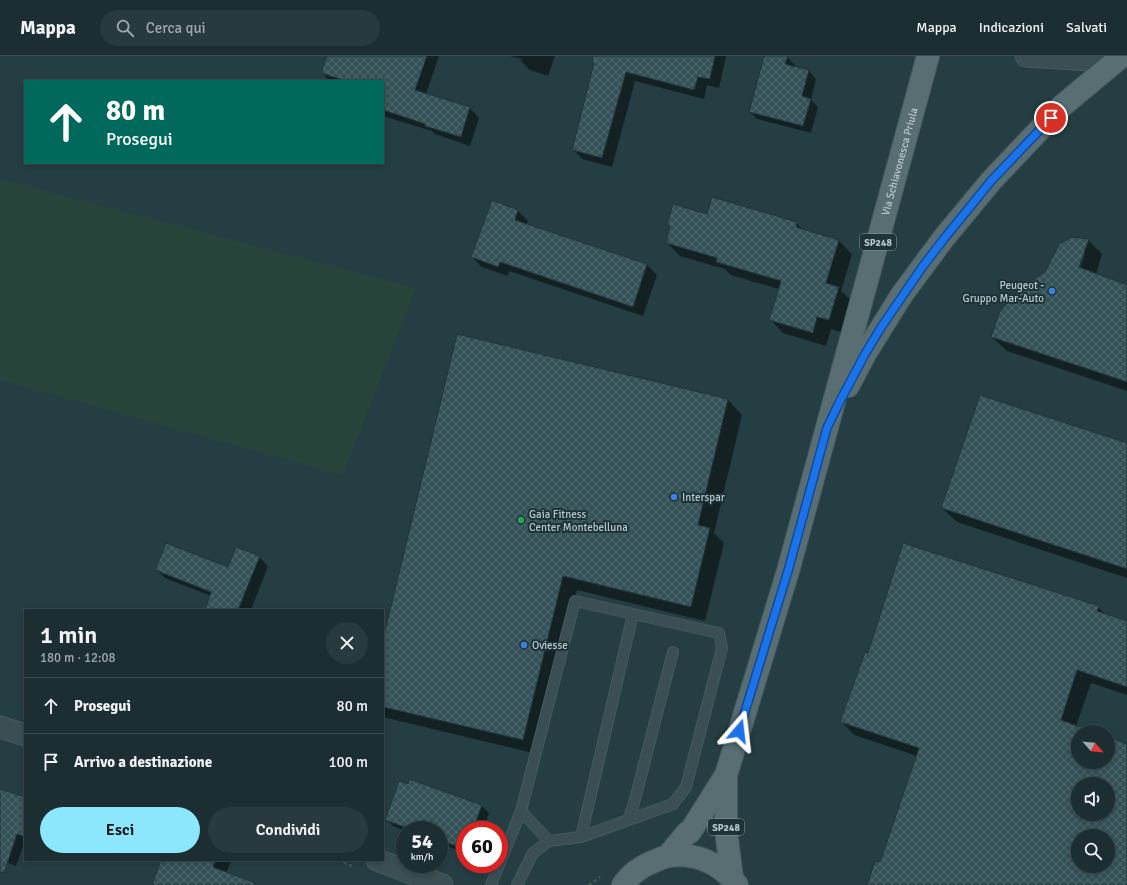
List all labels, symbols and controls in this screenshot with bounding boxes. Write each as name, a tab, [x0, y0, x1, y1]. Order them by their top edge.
search box	[100, 10, 380, 46]
text: Mappa	[20, 16, 76, 40]
icon: search	[114, 17, 136, 39]
text: Cerca qui	[146, 19, 206, 37]
text: Mappa	[916, 19, 957, 36]
text: Indicazioni	[979, 19, 1044, 36]
text: Salvati	[1066, 19, 1107, 36]
text: 80 m	[106, 94, 165, 128]
icon: ahead	[40, 96, 92, 148]
pin	[1034, 101, 1068, 135]
street label: Via Schiavonesca Priula	[879, 106, 921, 217]
icon: arrive	[1040, 107, 1062, 129]
text: Prosegui	[106, 128, 173, 150]
road number: SP248	[860, 234, 896, 250]
place label: Peugeot - Gruppo Mar-Auto	[963, 279, 1044, 305]
marker: Peugeot - Gruppo Mar-Auto	[1047, 286, 1057, 296]
place label: Interspar	[682, 491, 725, 504]
marker: Interspar	[669, 492, 679, 502]
place label: Gaia Fitness Center Montebelluna	[529, 508, 628, 534]
marker: Gaia Fitness Center Montebelluna	[516, 515, 526, 525]
text: 1 min	[40, 620, 97, 650]
button: close	[326, 622, 368, 664]
place label: Oviesse	[532, 639, 568, 652]
marker: Oviesse	[519, 640, 529, 650]
text: 180 m · 12:08	[40, 650, 116, 666]
icon: ahead	[40, 695, 62, 717]
text: Prosegui	[74, 697, 131, 715]
text: 80 m	[337, 697, 368, 715]
position arrow	[718, 710, 760, 752]
north arrow	[1071, 725, 1115, 769]
map controls	[1071, 725, 1115, 873]
icon: arrive	[40, 751, 62, 773]
text: Arrivo a destinazione	[74, 753, 212, 771]
text: 100 m	[328, 753, 368, 771]
button: sound	[1071, 777, 1115, 821]
button: Esci	[40, 807, 200, 853]
button: Condividi	[208, 807, 368, 853]
road number: SP248	[708, 819, 744, 835]
speed limit sign: 60	[456, 821, 508, 873]
text: 54	[411, 829, 433, 854]
button: search	[1071, 829, 1115, 873]
text: km/h	[411, 851, 433, 863]

